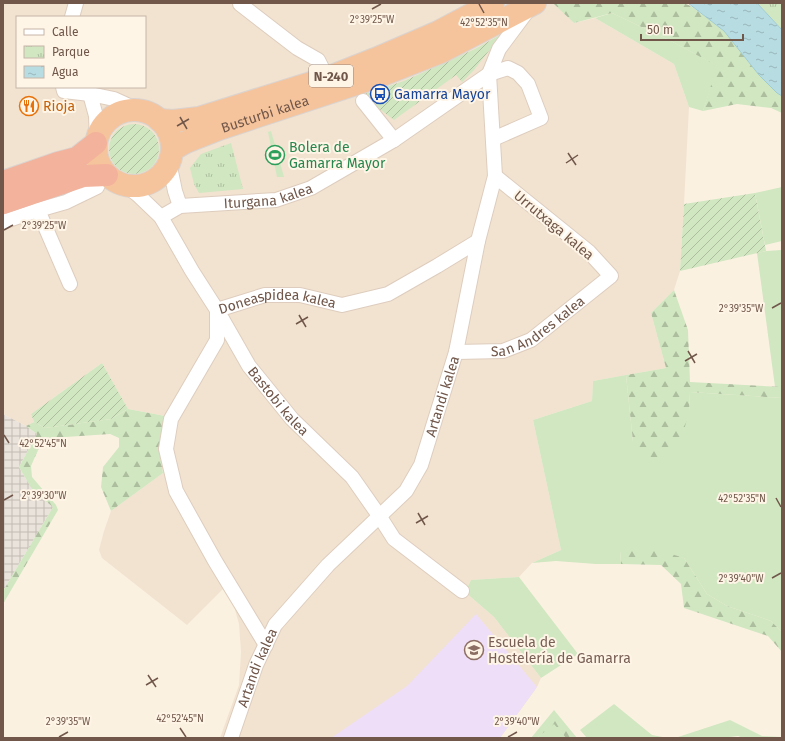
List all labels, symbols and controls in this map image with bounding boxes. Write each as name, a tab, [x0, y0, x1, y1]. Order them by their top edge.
text: 2°39'25"W	[350, 14, 395, 26]
legend	[16, 16, 146, 88]
scale bar	[641, 16, 743, 42]
text: 42°52'35"N	[460, 17, 508, 29]
text: 50 m	[647, 23, 673, 37]
text: Calle	[52, 25, 79, 39]
text: Parque	[52, 45, 90, 59]
text: Agua	[52, 65, 79, 79]
road number: N-240	[309, 65, 353, 87]
bus stop icon: Gamarra Mayor	[369, 83, 391, 105]
place label: Gamarra Mayor	[394, 86, 491, 103]
street label: Busturbi kalea	[219, 92, 311, 137]
restaurant icon: Rioja	[18, 95, 40, 117]
place label: Rioja	[43, 98, 75, 115]
place label: Bolera de Gamarra Mayor	[289, 139, 386, 172]
sports icon: Bolera de Gamarra Mayor	[264, 144, 286, 166]
street label: Iturgana kalea	[223, 180, 315, 212]
street label: Urrutxaga kalea	[510, 187, 597, 264]
text: 2°39'25"W	[22, 220, 67, 232]
street label: Doneaspidea kalea	[216, 287, 338, 318]
street label: San Andres kalea	[491, 292, 588, 360]
text: 2°39'35"W	[719, 303, 764, 315]
street label: Artandi kalea	[422, 354, 463, 439]
street label: Bastobi kalea	[244, 363, 312, 439]
text: 42°52'45"N	[19, 438, 67, 450]
text: 2°39'30"W	[21, 490, 67, 502]
text: 42°52'35"N	[718, 493, 766, 505]
text: 2°39'40"W	[718, 573, 764, 585]
street label: Artandi kalea	[234, 626, 281, 710]
place label: Escuela de Hostelería de Gamarra	[488, 634, 631, 667]
school or university icon: Escuela de Hostelería de Gamarra	[463, 639, 485, 661]
text: 42°52'45"N	[156, 713, 204, 725]
text: 2°39'35"W	[46, 716, 91, 728]
text: 2°39'40"W	[494, 716, 540, 728]

